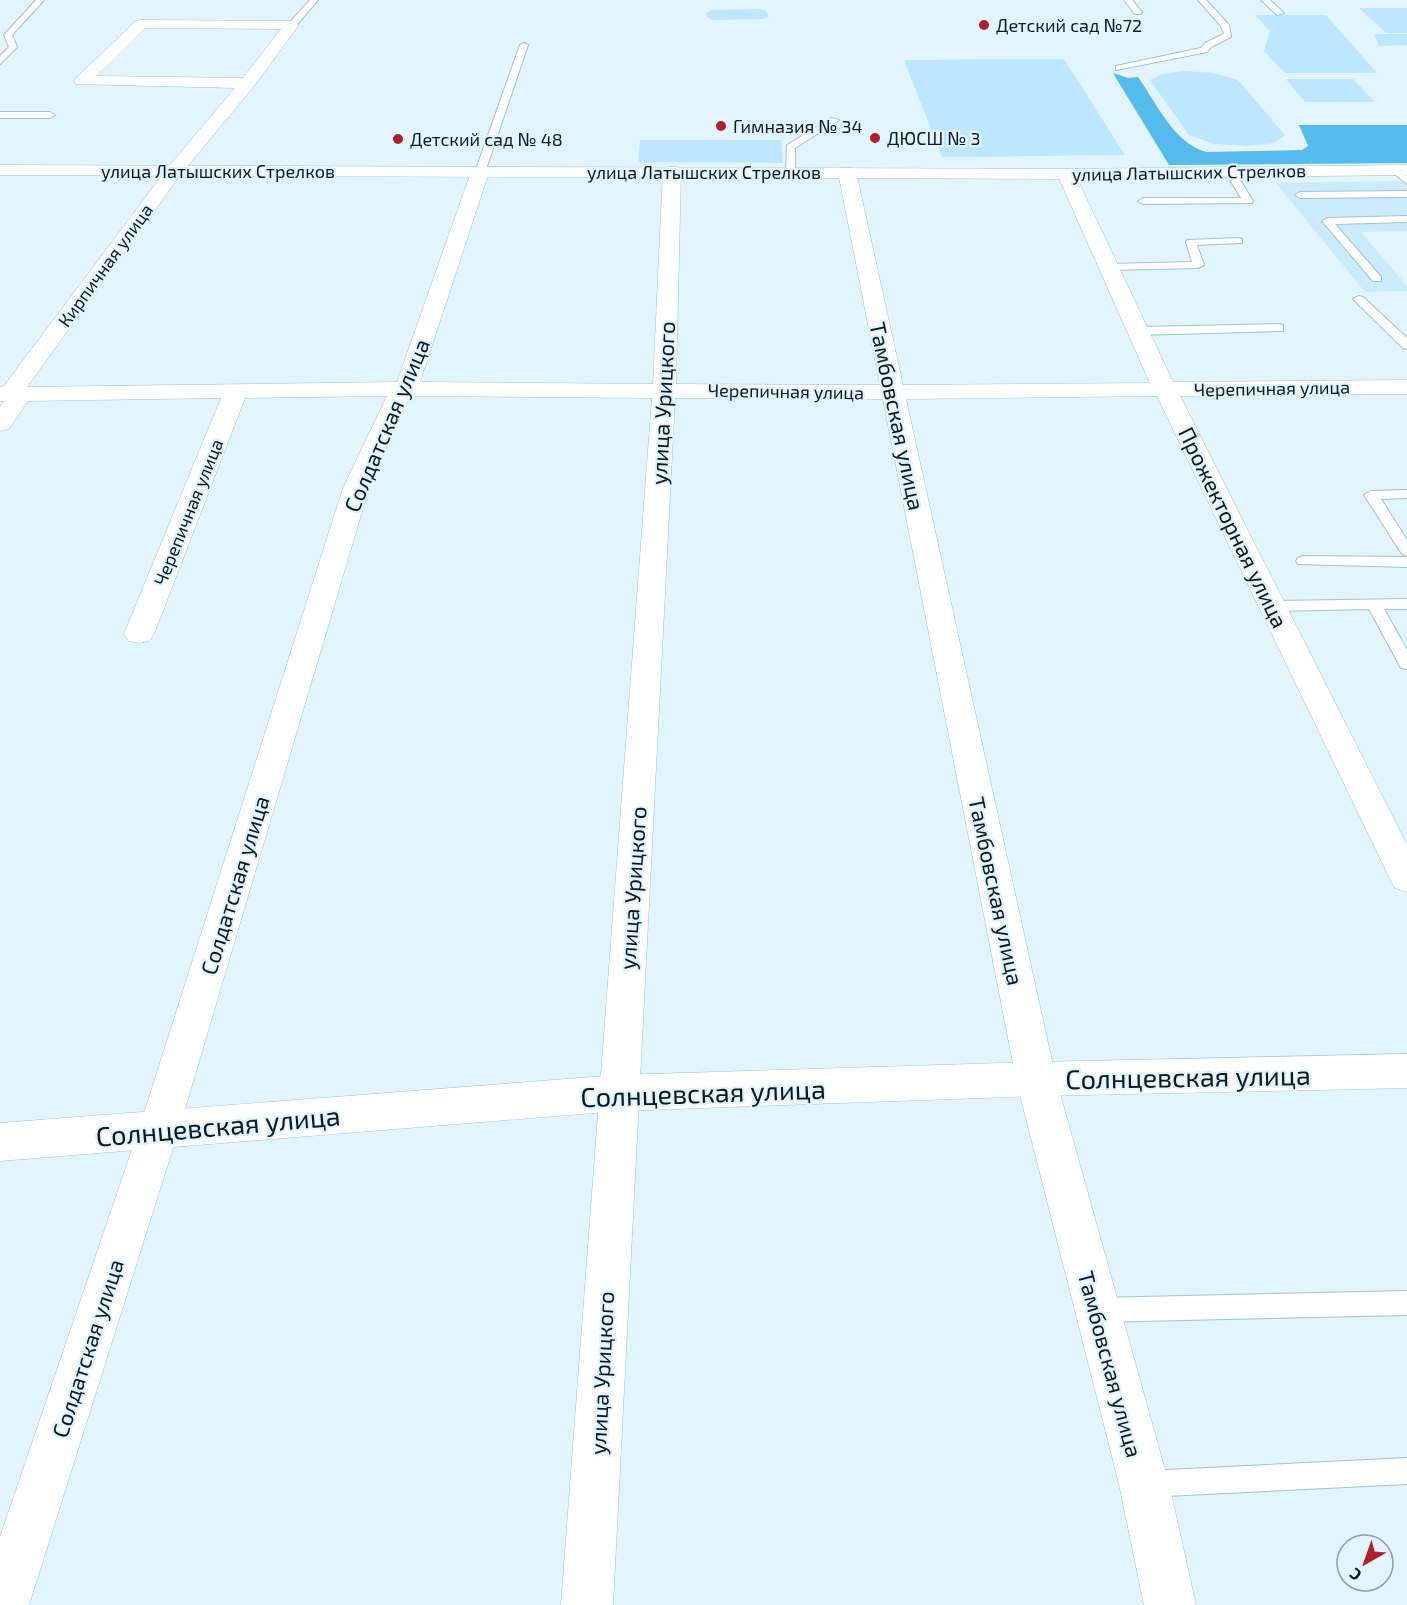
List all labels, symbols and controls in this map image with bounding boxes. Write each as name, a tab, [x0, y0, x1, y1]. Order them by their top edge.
place label: Детский сад №72	[996, 14, 1142, 36]
marker: Детский сад №72	[977, 18, 991, 32]
place label: Гимназия № 34	[733, 115, 863, 137]
marker: Гимназия № 34	[714, 119, 728, 133]
place label: ДЮСШ № 3	[887, 127, 980, 149]
place label: Детский сад № 48	[410, 128, 563, 150]
marker: ДЮСШ № 3	[868, 131, 882, 145]
marker: Детский сад № 48	[391, 132, 405, 146]
street label: улица Латышских Стрелков	[1072, 159, 1306, 185]
street label: улица Латышских Стрелков	[101, 160, 335, 182]
street label: улица Латышских Стрелков	[587, 161, 821, 183]
street label: Кирпичная улица	[53, 199, 157, 331]
street label: Тамбовская улица	[864, 319, 931, 513]
street label: улица Урицкого	[645, 321, 680, 485]
street label: Солдатская улица	[338, 334, 435, 516]
street label: Черепичная улица	[1194, 376, 1350, 400]
street label: Черепичная улица	[708, 379, 864, 403]
street label: Прожекторная улица	[1173, 422, 1294, 632]
street label: Черепичная улица	[149, 435, 227, 589]
street label: Солдатская улица	[194, 792, 275, 978]
street label: Тамбовская улица	[963, 794, 1030, 988]
street label: улица Урицкого	[613, 805, 652, 971]
street label: Солнцевская улица	[1065, 1058, 1311, 1095]
street label: Солнцевская улица	[580, 1072, 826, 1113]
street label: Солнцевская улица	[94, 1098, 342, 1153]
street label: Солдатская улица	[46, 1256, 129, 1441]
street label: Тамбовская улица	[1073, 1268, 1148, 1460]
street label: улица Урицкого	[584, 1291, 619, 1455]
north arrow	[1335, 1533, 1395, 1593]
text: С	[1345, 1565, 1365, 1585]

